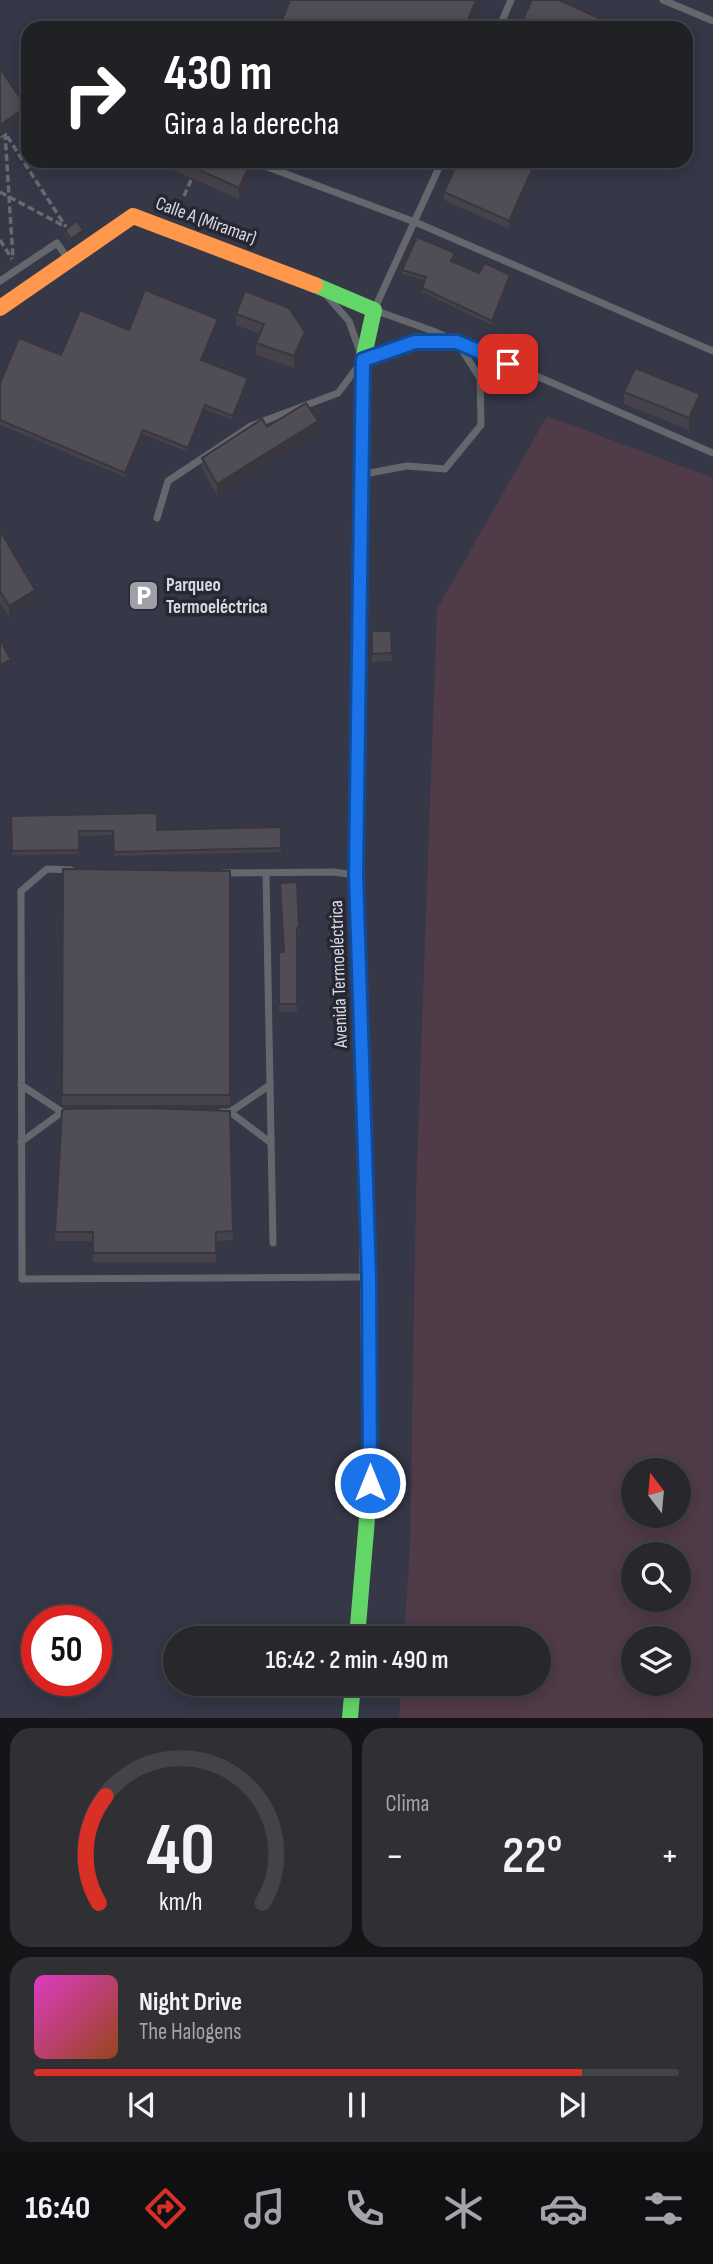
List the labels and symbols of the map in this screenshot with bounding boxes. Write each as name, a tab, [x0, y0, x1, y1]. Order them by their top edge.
street label: Calle A (Miramar)	[152, 192, 260, 250]
pin	[478, 334, 538, 394]
place label: Parqueo Termoeléctrica	[166, 574, 268, 619]
parking icon: Parqueo Termoeléctrica	[126, 579, 160, 613]
street label: Avenida Termoeléctrica	[325, 900, 353, 1049]
position arrow	[333, 1446, 407, 1520]
north arrow	[621, 1458, 691, 1528]
speed limit sign: 50	[21, 1605, 112, 1696]

